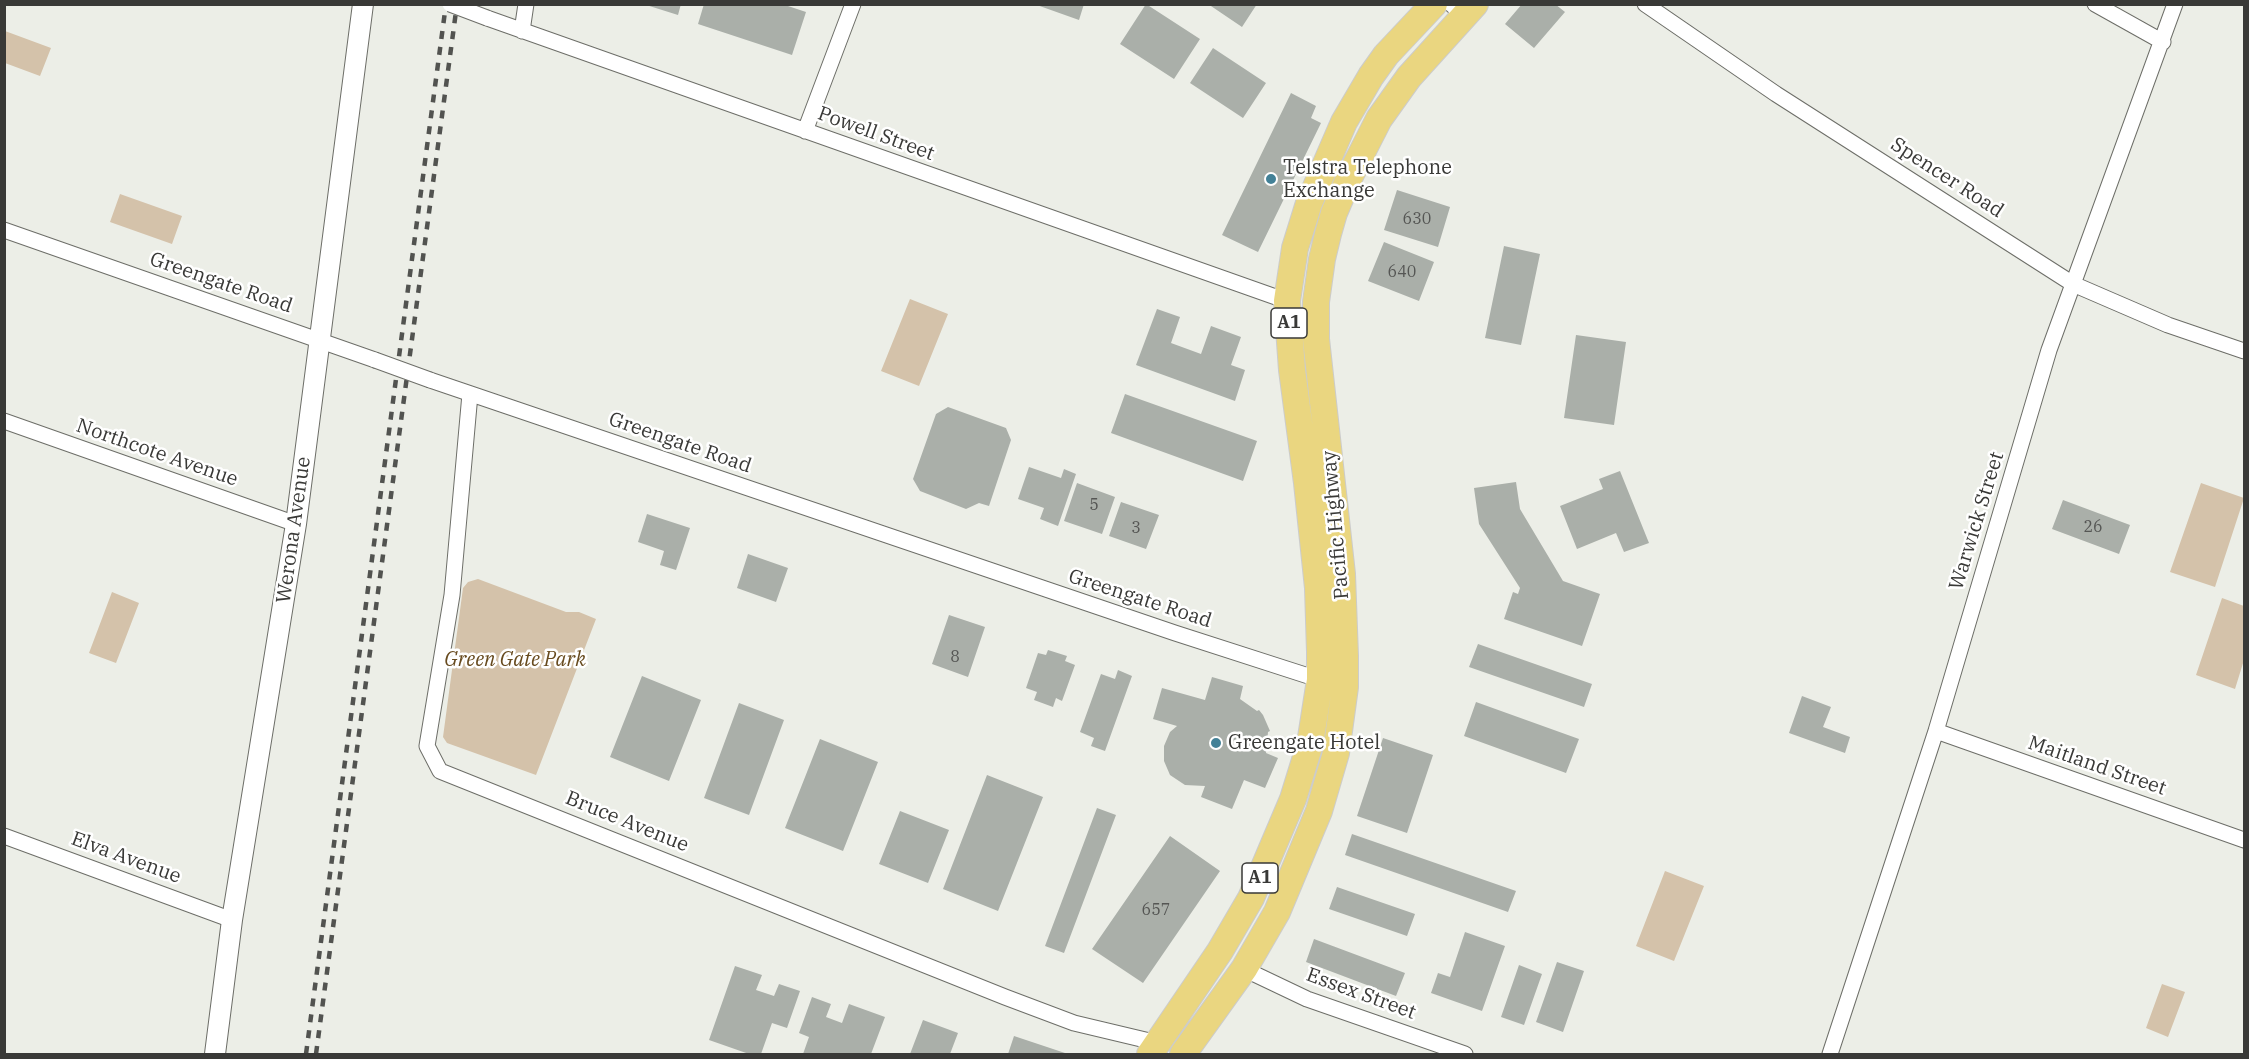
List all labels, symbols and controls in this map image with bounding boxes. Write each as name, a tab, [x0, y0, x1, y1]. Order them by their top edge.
street label: Powell Street	[814, 102, 938, 166]
street label: Spencer Road	[1886, 133, 2008, 223]
place label: Telstra Telephone Exchange	[1283, 156, 1452, 203]
marker: Telstra Telephone Exchange	[1264, 172, 1278, 186]
house number: 630	[1403, 209, 1431, 229]
street label: Greengate Road	[147, 247, 295, 319]
house number: 640	[1388, 262, 1416, 282]
road number: A1	[1271, 308, 1307, 338]
street label: Greengate Road	[606, 407, 754, 479]
street label: Northcote Avenue	[73, 414, 241, 492]
street label: Warwick Street	[1945, 449, 2009, 593]
street label: Pacific Highway	[1318, 450, 1354, 600]
street label: Werona Avenue	[272, 455, 316, 605]
house number: 5	[1089, 495, 1099, 515]
house number: 26	[2083, 517, 2103, 537]
house number: 3	[1131, 518, 1141, 538]
street label: Greengate Road	[1065, 565, 1215, 633]
house number: 8	[950, 647, 960, 667]
park label: Green Gate Park	[444, 648, 586, 672]
place label: Greengate Hotel	[1228, 731, 1380, 755]
street label: Maitland Street	[2025, 731, 2169, 801]
marker: Greengate Hotel	[1209, 736, 1223, 750]
street label: Bruce Avenue	[562, 786, 692, 858]
street label: Elva Avenue	[68, 827, 184, 889]
road number: A1	[1242, 863, 1278, 893]
house number: 657	[1142, 900, 1170, 920]
street label: Essex Street	[1303, 963, 1419, 1025]

